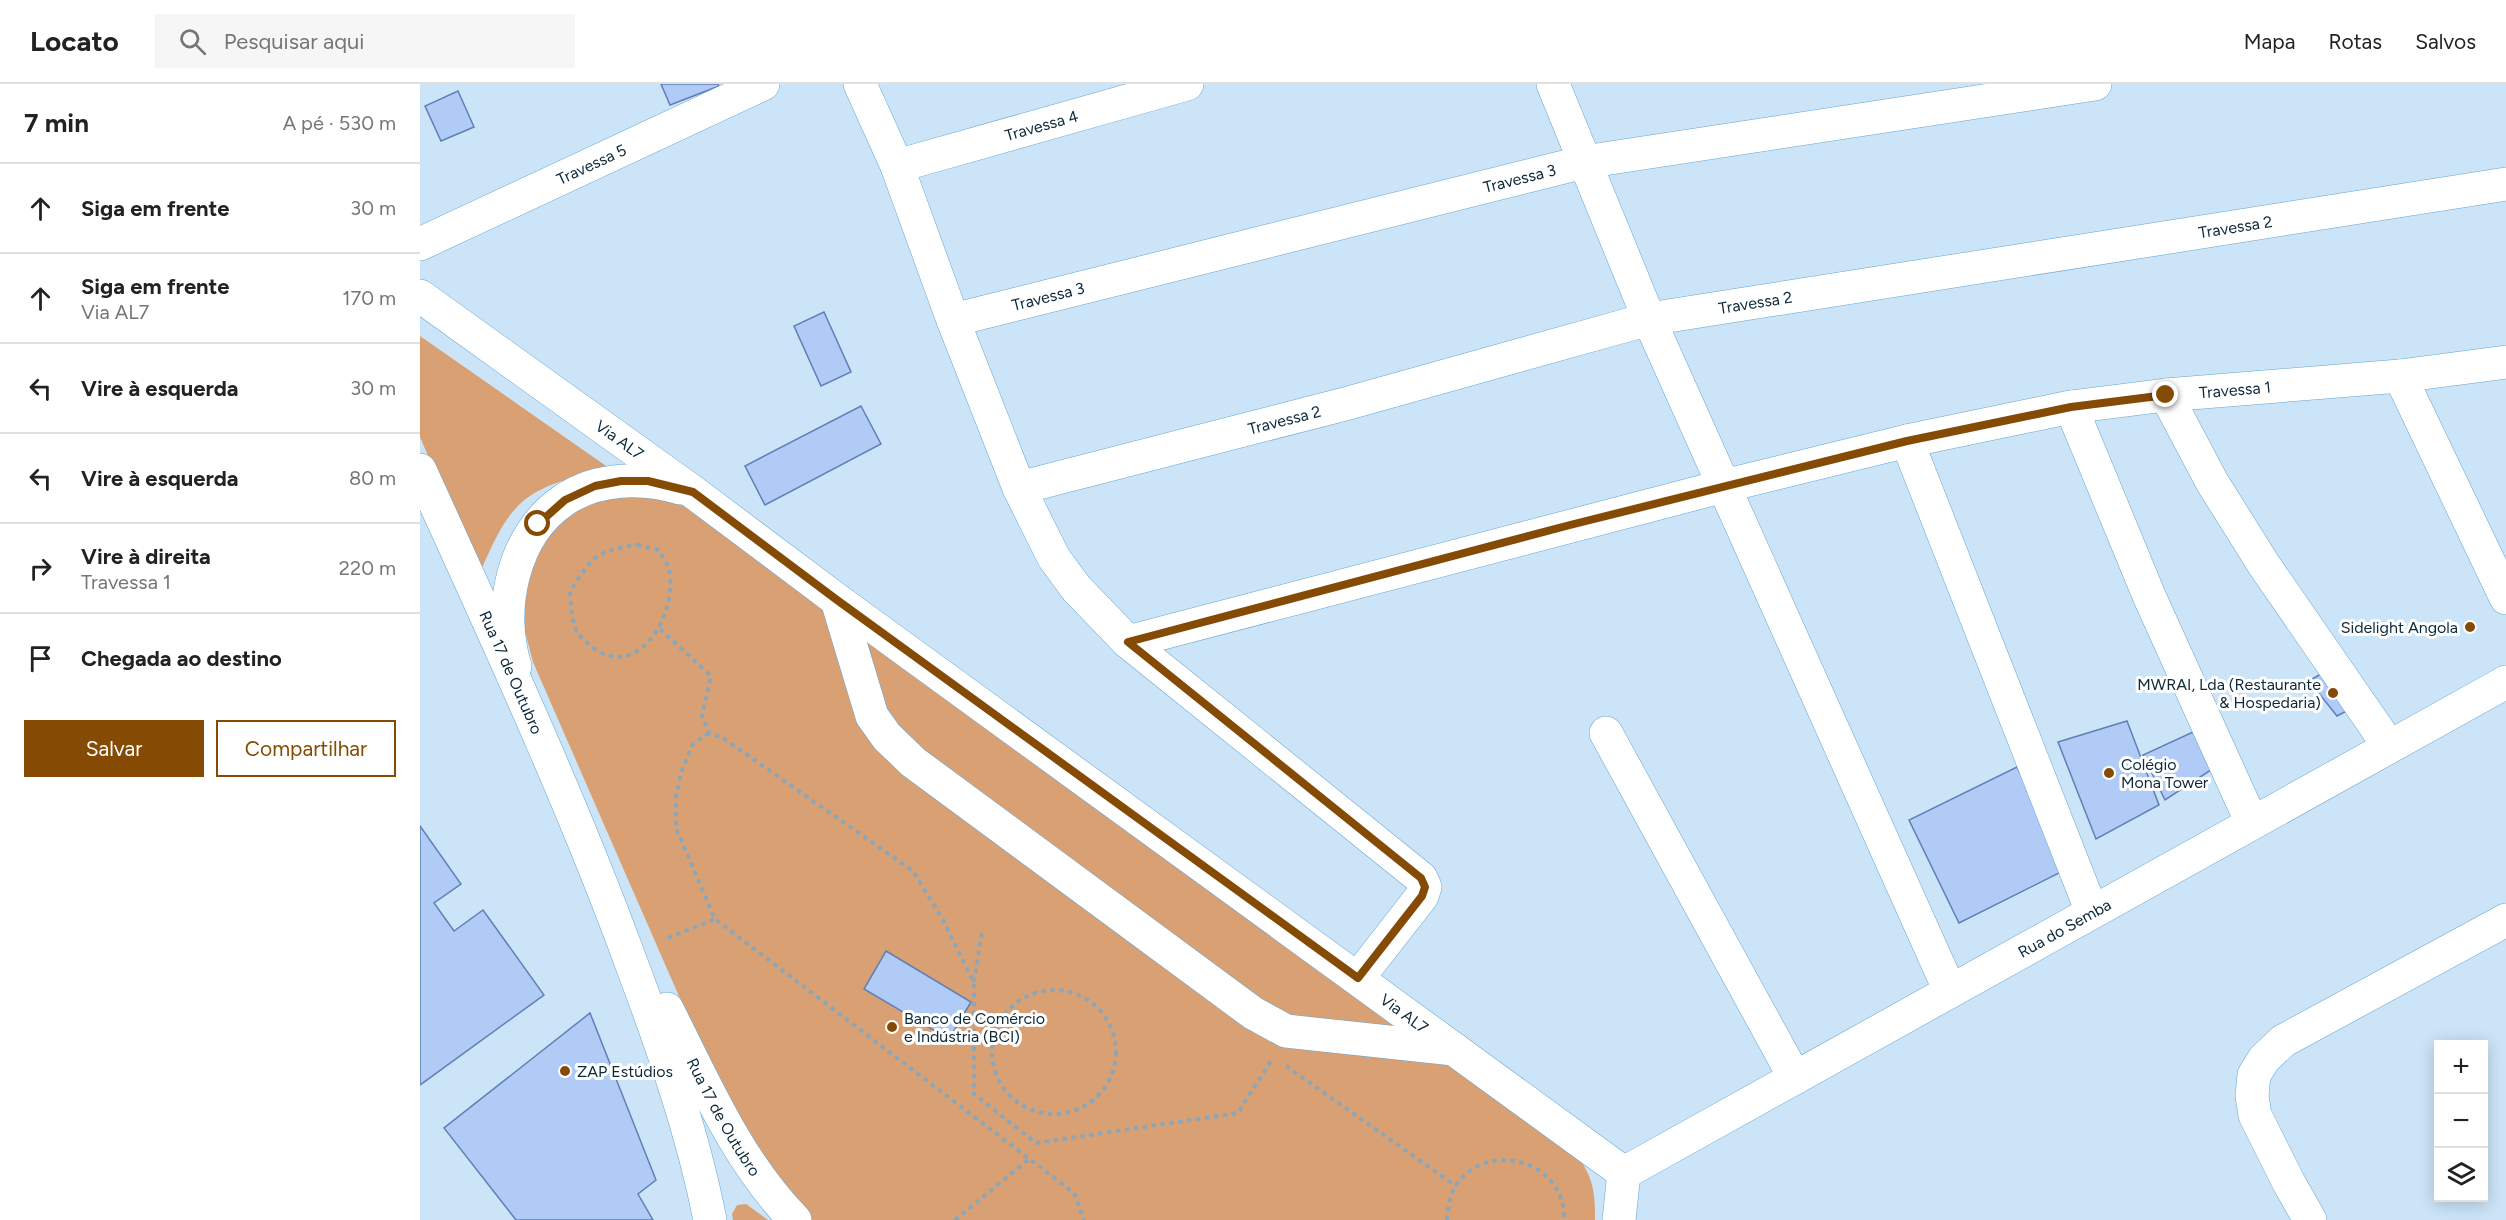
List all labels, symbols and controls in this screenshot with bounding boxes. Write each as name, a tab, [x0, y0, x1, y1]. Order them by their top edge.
search box	[155, 14, 575, 68]
text: Locato	[30, 24, 119, 58]
icon: search	[176, 25, 209, 58]
text: Pesquisar aqui	[224, 28, 364, 55]
text: Mapa	[2244, 29, 2295, 54]
text: Rotas	[2328, 29, 2382, 54]
text: Salvos	[2415, 29, 2476, 54]
street label: Travessa 4	[1002, 106, 1080, 145]
text: 7 min	[24, 107, 89, 139]
text: A pé · 530 m	[283, 111, 396, 135]
street label: Travessa 5	[553, 140, 629, 189]
street label: Travessa 3	[1481, 160, 1558, 196]
icon: ahead	[24, 192, 57, 225]
text: Siga em frente	[81, 195, 229, 222]
text: 30 m	[350, 196, 396, 220]
street label: Travessa 2	[2197, 211, 2274, 242]
text: Siga em frente	[81, 273, 229, 300]
street label: Travessa 3	[1010, 278, 1086, 314]
icon: ahead	[24, 282, 57, 315]
text: 170 m	[342, 286, 396, 310]
street label: Travessa 2	[1717, 287, 1794, 317]
text: Via AL7	[81, 300, 149, 324]
icon: left	[24, 372, 57, 405]
text: Vire à esquerda	[81, 375, 239, 402]
text: 30 m	[350, 376, 396, 400]
street label: Travessa 1	[2198, 377, 2272, 402]
route end	[2152, 381, 2178, 407]
street label: Travessa 2	[1246, 401, 1323, 438]
street label: Via AL7	[592, 416, 648, 463]
icon: left	[24, 462, 57, 495]
text: Vire à esquerda	[81, 465, 239, 492]
text: 80 m	[349, 466, 396, 490]
route start	[524, 510, 550, 536]
text: Vire à direita	[81, 543, 211, 570]
icon: right	[24, 552, 57, 585]
text: 220 m	[339, 556, 396, 580]
text: Travessa 1	[81, 570, 171, 594]
street label: Rua 17 de Outubro	[476, 608, 547, 737]
place label: Sidelight Angola	[2341, 618, 2458, 637]
marker: Sidelight Angola	[2463, 620, 2477, 634]
icon: arrive	[24, 642, 57, 675]
text: Chegada ao destino	[81, 645, 282, 672]
place label: MWRAI, Lda (Restaurante & Hospedaria)	[2137, 675, 2321, 712]
marker: MWRAI, Lda (Restaurante & Hospedaria)	[2326, 686, 2340, 700]
button: Salvar	[24, 720, 204, 777]
button: Compartilhar	[216, 720, 396, 777]
place label: Colégio Mona Tower	[2121, 755, 2209, 792]
marker: Colégio Mona Tower	[2102, 766, 2116, 780]
street label: Rua do Semba	[2015, 894, 2114, 961]
street label: Via AL7	[1377, 989, 1432, 1037]
place label: Banco de Comércio e Indústria (BCI)	[904, 1009, 1045, 1046]
marker: Banco de Comércio e Indústria (BCI)	[885, 1020, 899, 1034]
map controls	[2434, 1040, 2488, 1202]
button: +	[2434, 1040, 2488, 1094]
street label: Rua 17 de Outubro	[683, 1055, 765, 1180]
place label: ZAP Estúdios	[577, 1062, 673, 1081]
marker: ZAP Estúdios	[558, 1064, 572, 1078]
button: −	[2434, 1094, 2488, 1148]
button: layers	[2434, 1148, 2488, 1202]

